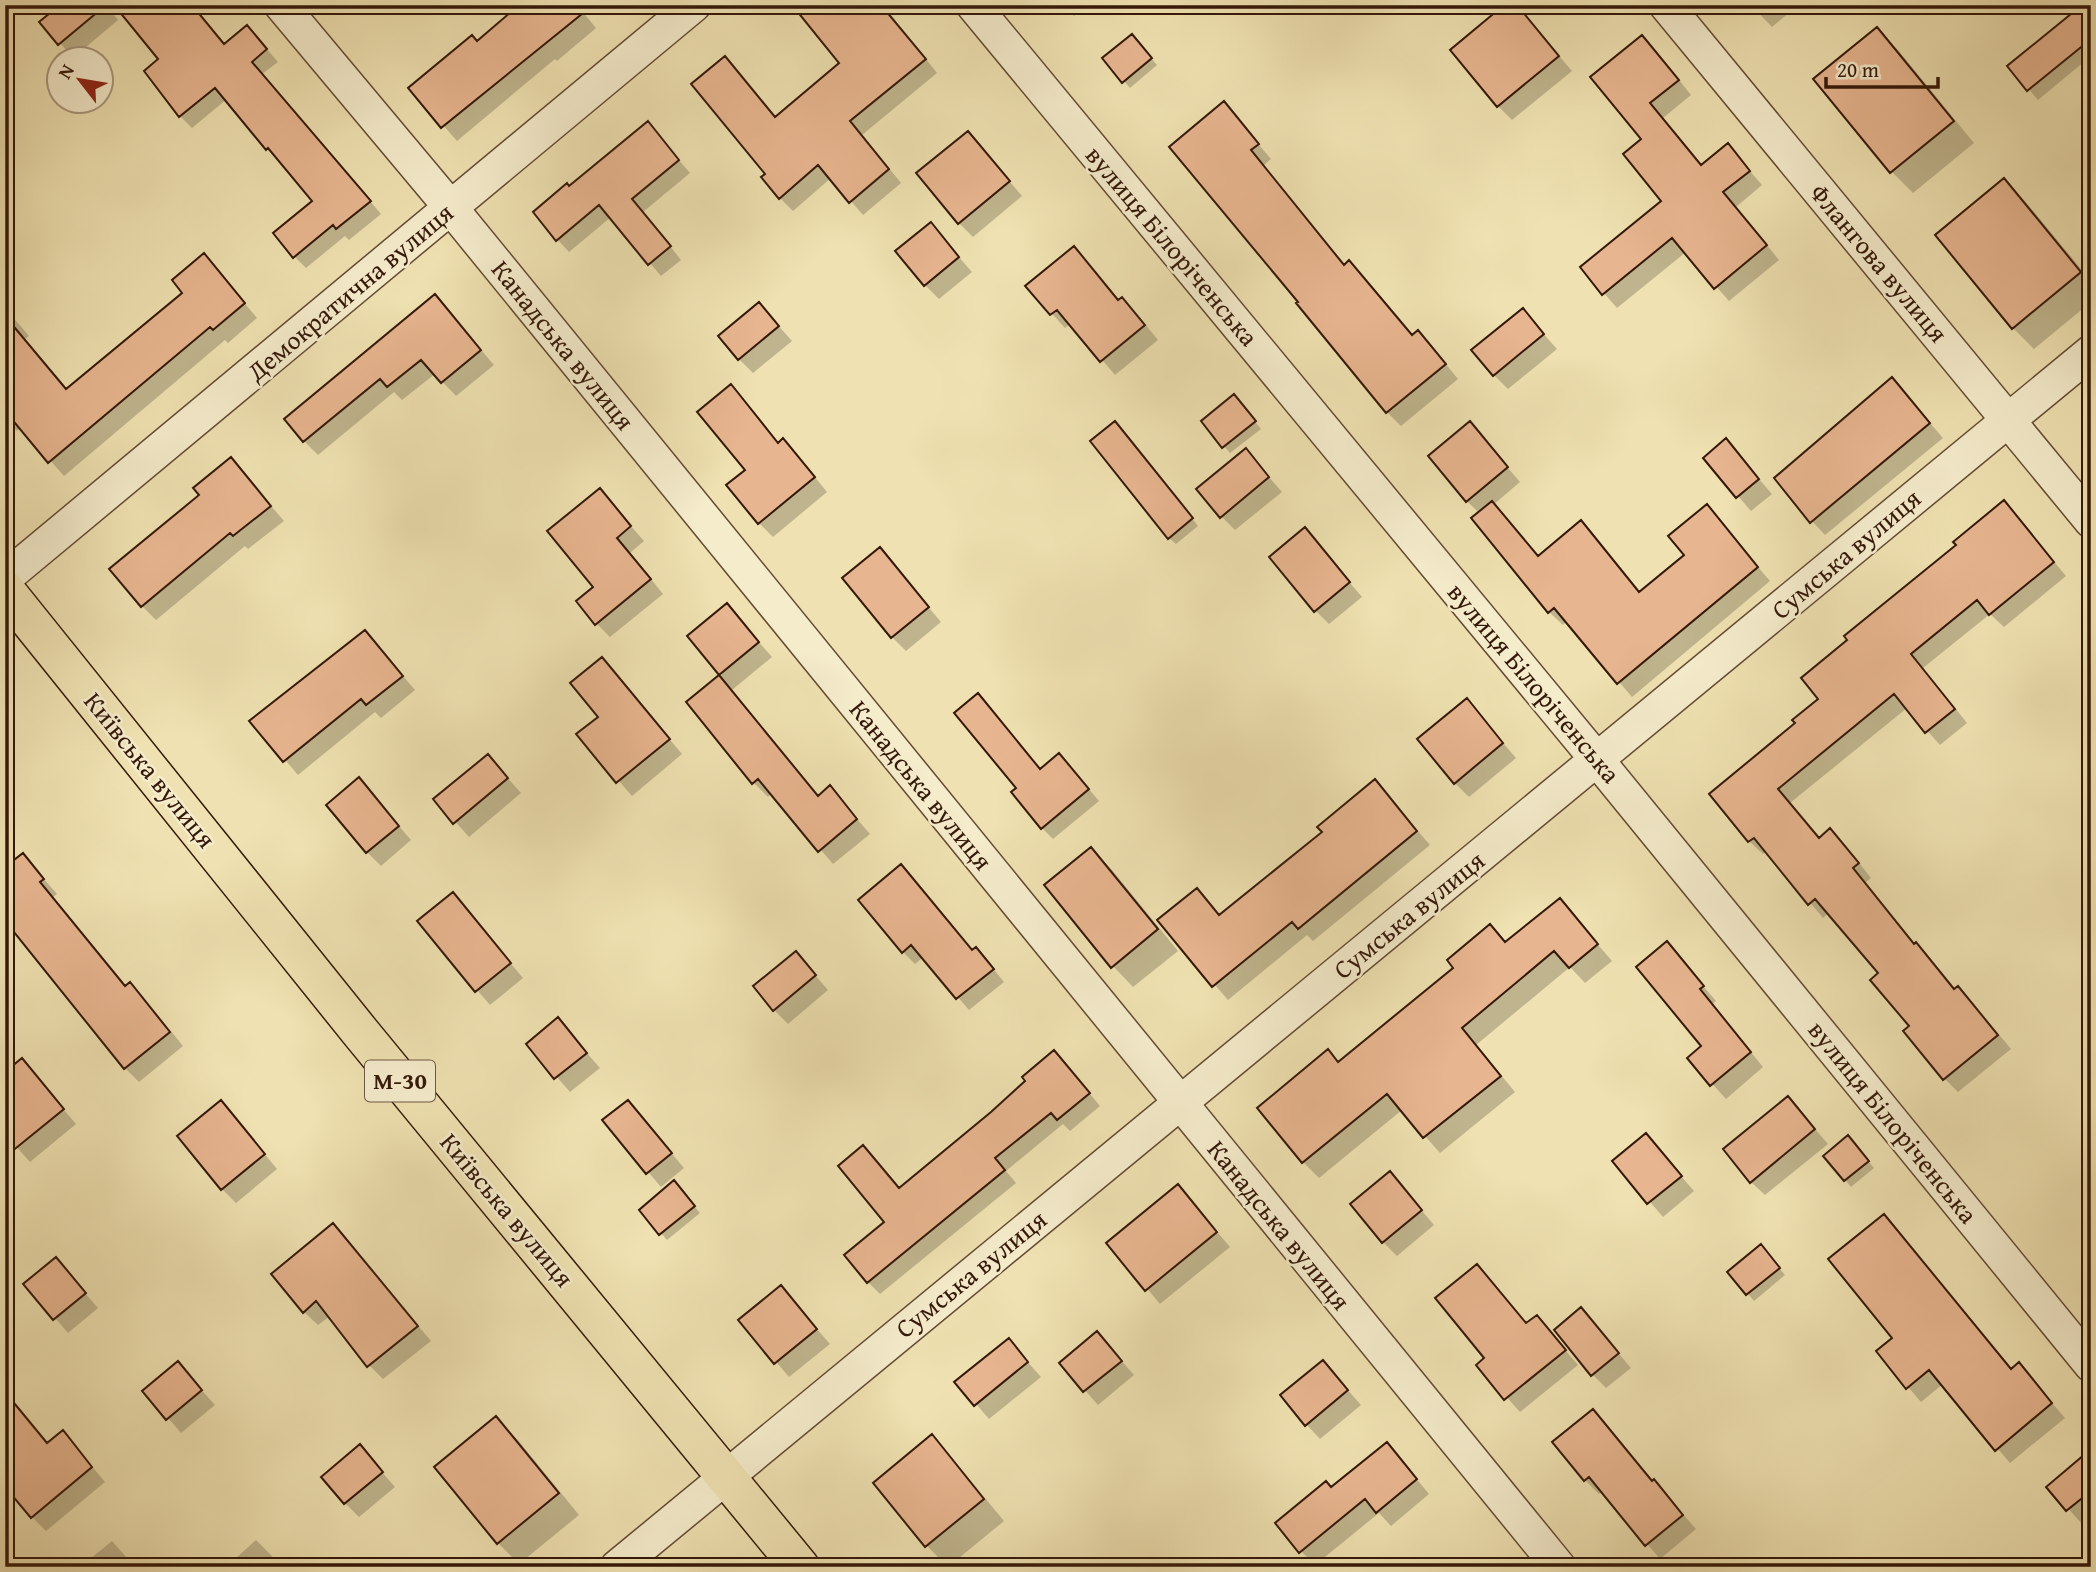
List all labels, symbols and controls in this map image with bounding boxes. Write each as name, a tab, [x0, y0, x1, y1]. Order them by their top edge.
north arrow	[46, 46, 116, 116]
scale bar	[1826, 46, 1938, 90]
text: 20 m	[1837, 54, 1879, 85]
text: N	[50, 58, 81, 84]
street label: вулиця Білоріченська	[1077, 137, 1268, 355]
street label: Флангова вулиця	[1801, 175, 1958, 351]
street label: Демократична вулиця	[237, 193, 462, 391]
street label: Канадська вулиця	[482, 251, 644, 438]
street label: Сумська вулиця	[1762, 479, 1929, 628]
street label: вулиця Білоріченська	[1439, 574, 1630, 792]
street label: Київська вулиця	[75, 683, 226, 856]
street label: Канадська вулиця	[840, 691, 1002, 878]
street label: Сумська вулиця	[1324, 841, 1493, 988]
street label: вулиця Білоріченська	[1799, 1012, 1988, 1232]
road number: М-30	[365, 1060, 435, 1101]
street label: Київська вулиця	[431, 1124, 584, 1295]
street label: Канадська вулиця	[1198, 1131, 1360, 1318]
street label: Сумська вулиця	[886, 1200, 1055, 1347]

